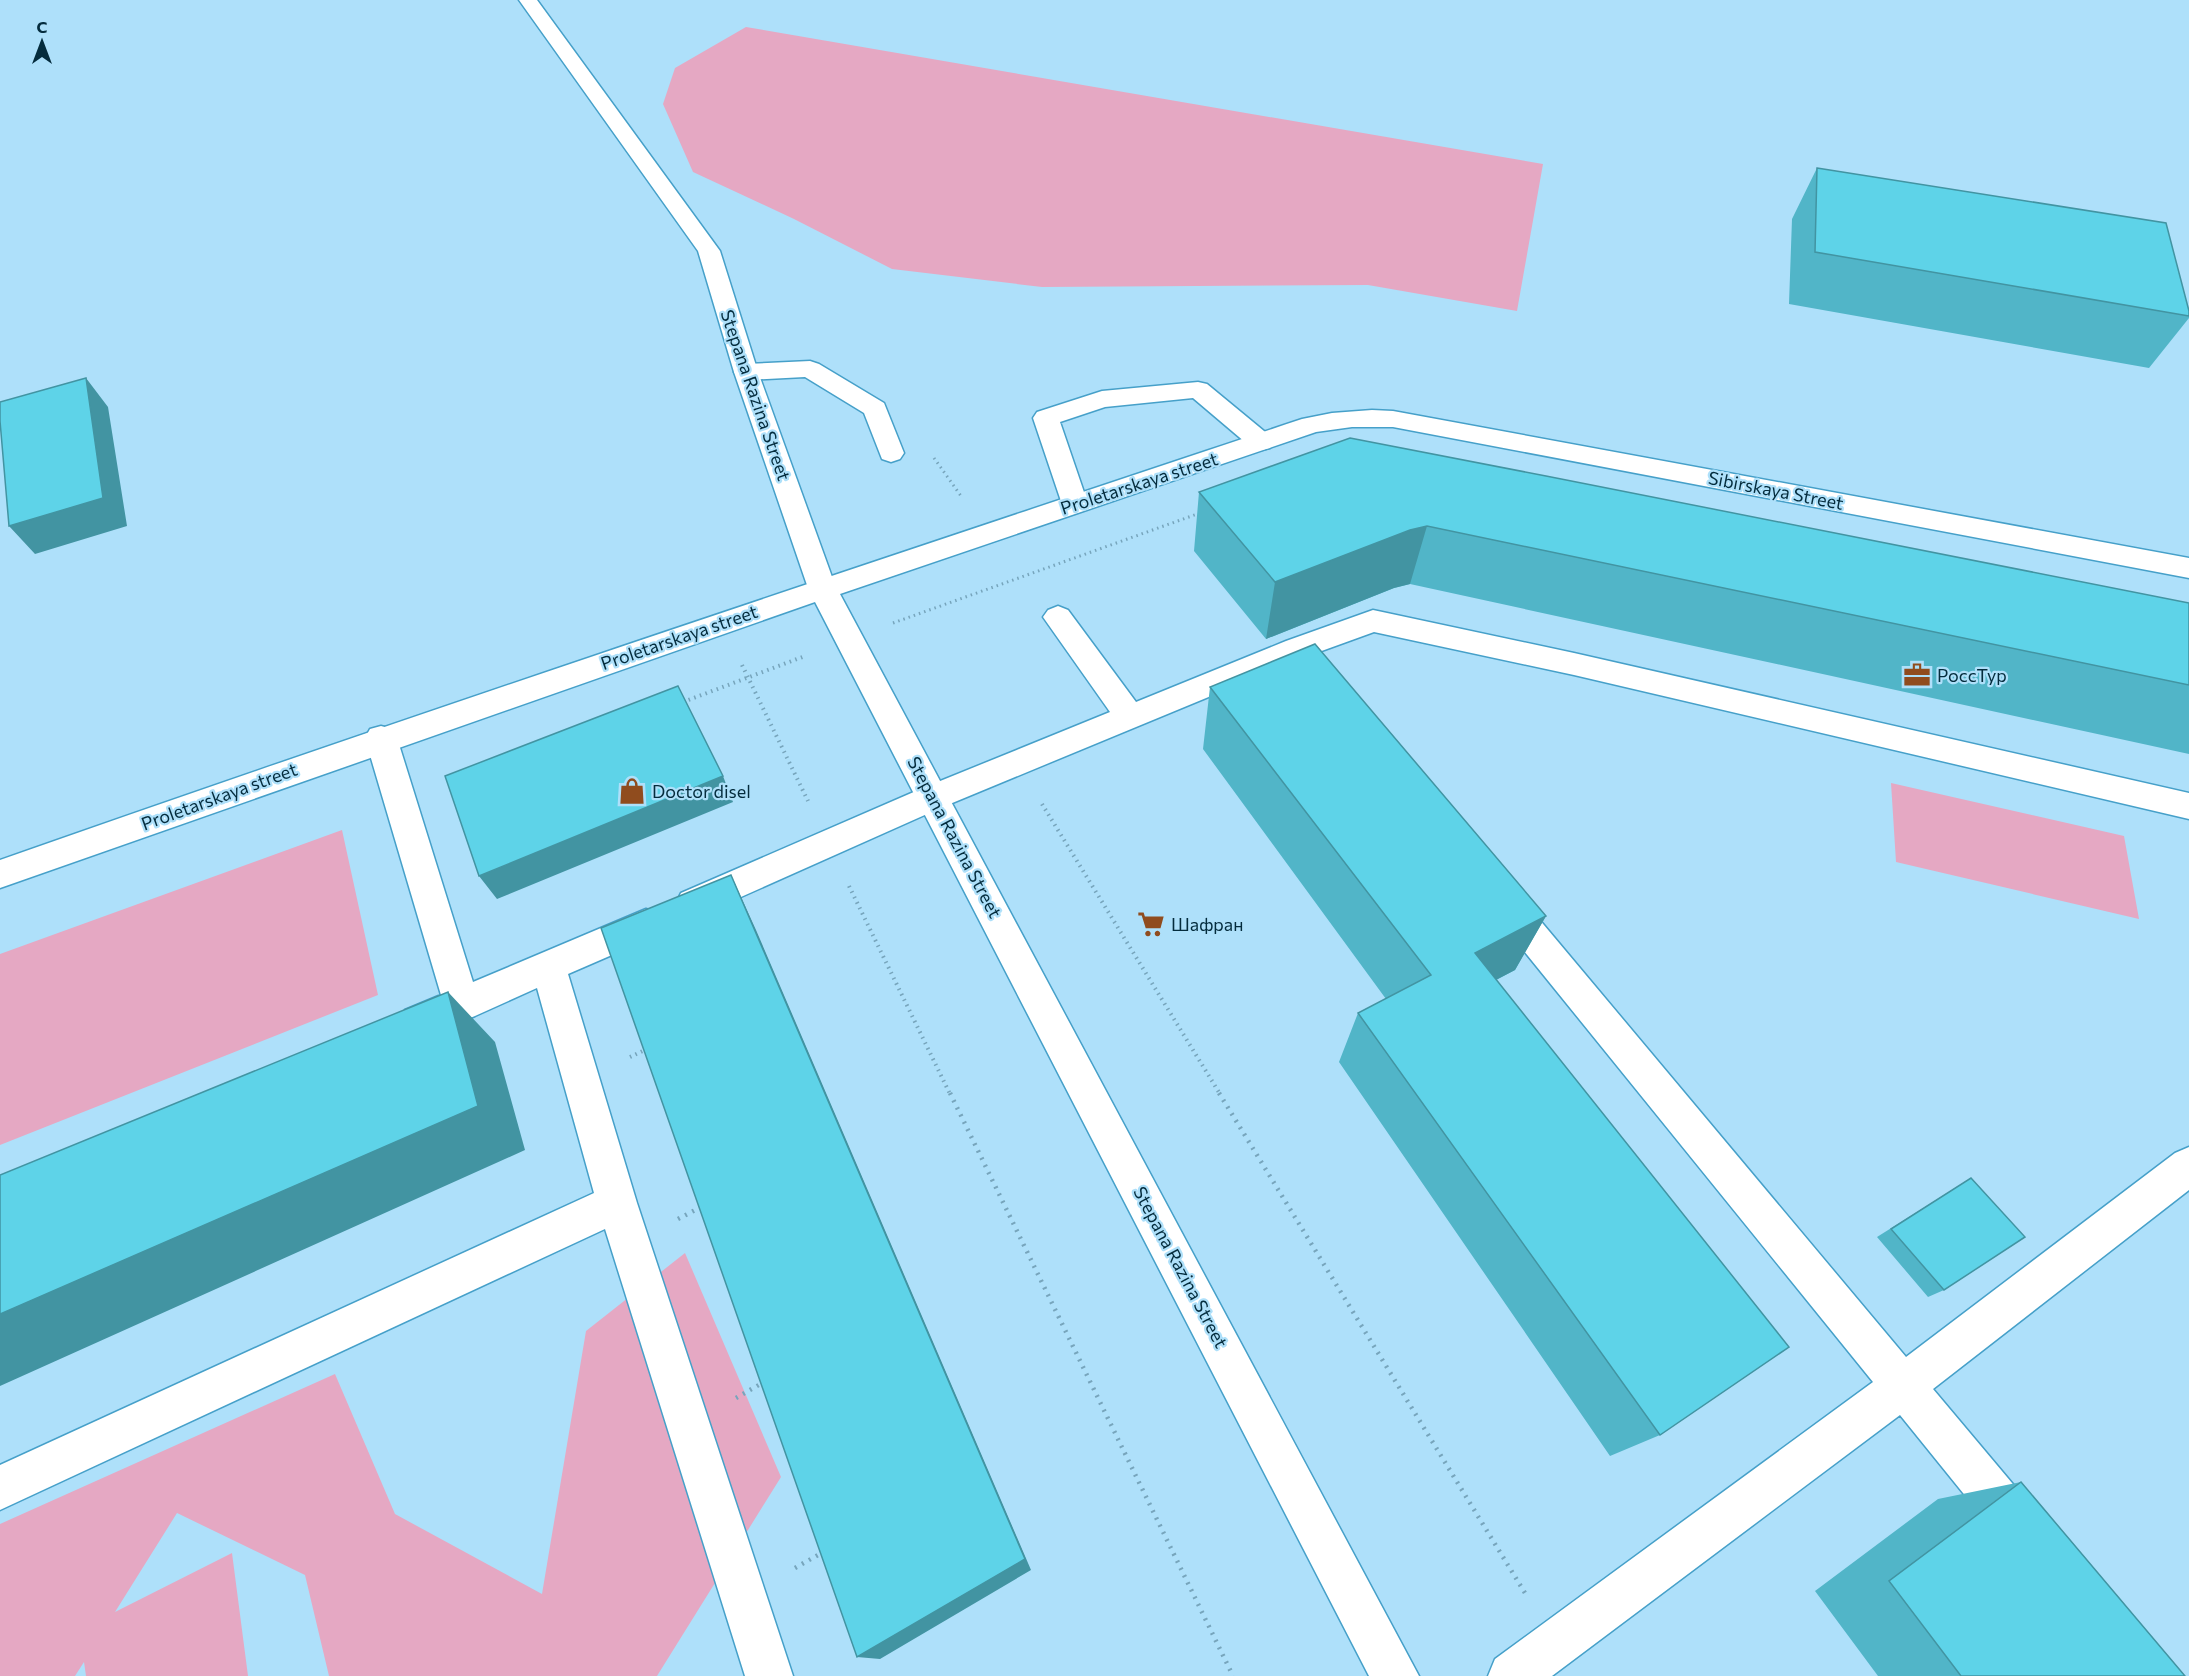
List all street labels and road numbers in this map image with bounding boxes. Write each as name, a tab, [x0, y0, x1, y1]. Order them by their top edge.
street label: Stepana Razina Street	[716, 307, 796, 483]
street label: Proletarskaya street	[1057, 447, 1221, 519]
street label: Sibirskaya Street	[1706, 466, 1846, 514]
street label: Proletarskaya street	[598, 600, 760, 674]
street label: Stepana Razina Street	[903, 753, 1007, 921]
street label: Proletarskaya street	[138, 758, 300, 834]
street label: Stepana Razina Street	[1129, 1183, 1233, 1351]

